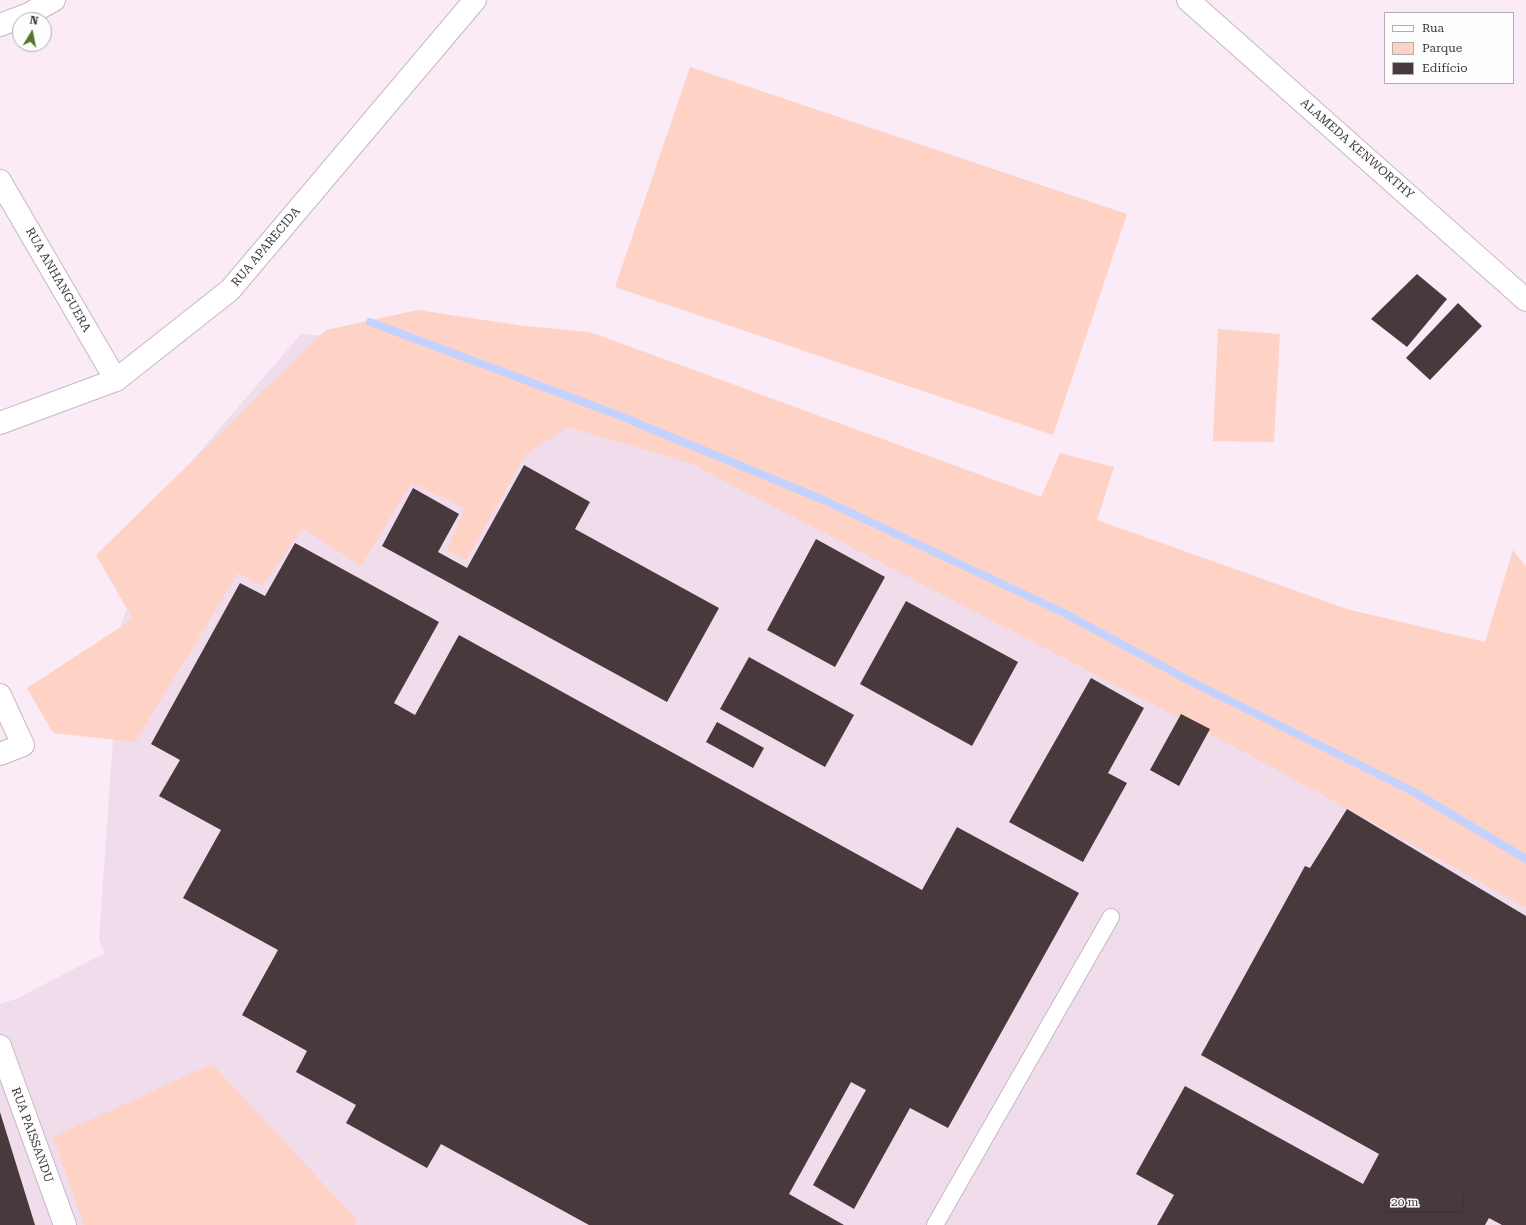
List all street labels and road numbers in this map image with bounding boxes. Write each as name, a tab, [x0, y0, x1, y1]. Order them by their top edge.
street label: ALAMEDA KENWORTHY	[1297, 96, 1417, 202]
street label: RUA APARECIDA	[229, 204, 303, 290]
street label: RUA ANHANGUERA	[22, 225, 94, 335]
street label: RUA PAISSANDU	[8, 1085, 56, 1185]

